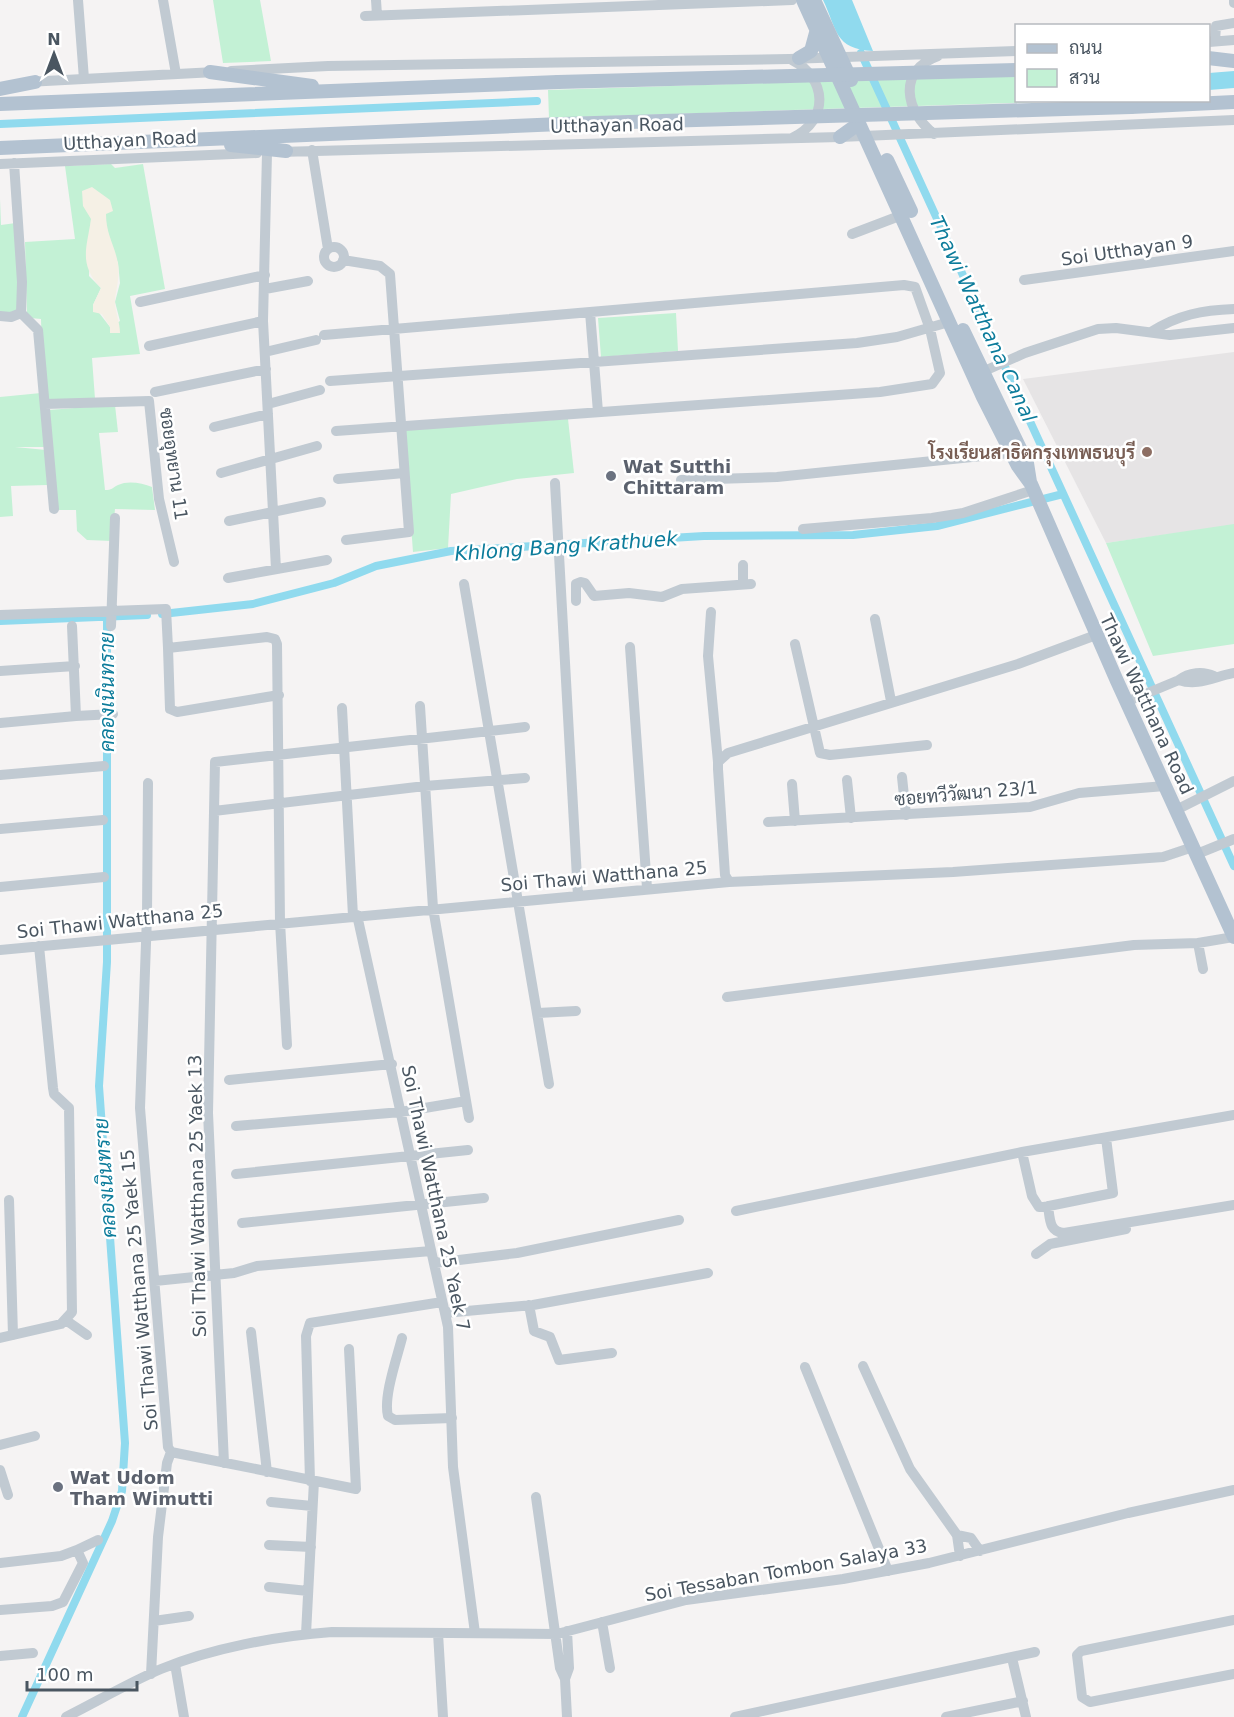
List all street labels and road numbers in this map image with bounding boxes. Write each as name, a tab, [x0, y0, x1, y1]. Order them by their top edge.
street label: Utthayan Road	[550, 113, 684, 137]
street label: Utthayan Road	[63, 126, 197, 154]
street label: Soi Utthayan 9	[1060, 230, 1194, 270]
street label: ซอยอุทยาน 11	[154, 406, 192, 522]
street label: Thawi Watthana Road	[1096, 610, 1198, 797]
street label: ซอยทวีวัฒนา 23/1	[893, 774, 1038, 810]
street label: Soi Thawi Watthana 25	[500, 857, 708, 895]
street label: Soi Thawi Watthana 25	[16, 900, 224, 942]
street label: Soi Thawi Watthana 25 Yaek 13	[184, 1054, 210, 1338]
street label: Soi Thawi Watthana 25 Yaek 7	[398, 1063, 474, 1333]
street label: Soi Thawi Watthana 25 Yaek 15	[116, 1148, 162, 1432]
street label: Soi Tessaban Tombon Salaya 33	[643, 1535, 929, 1605]

